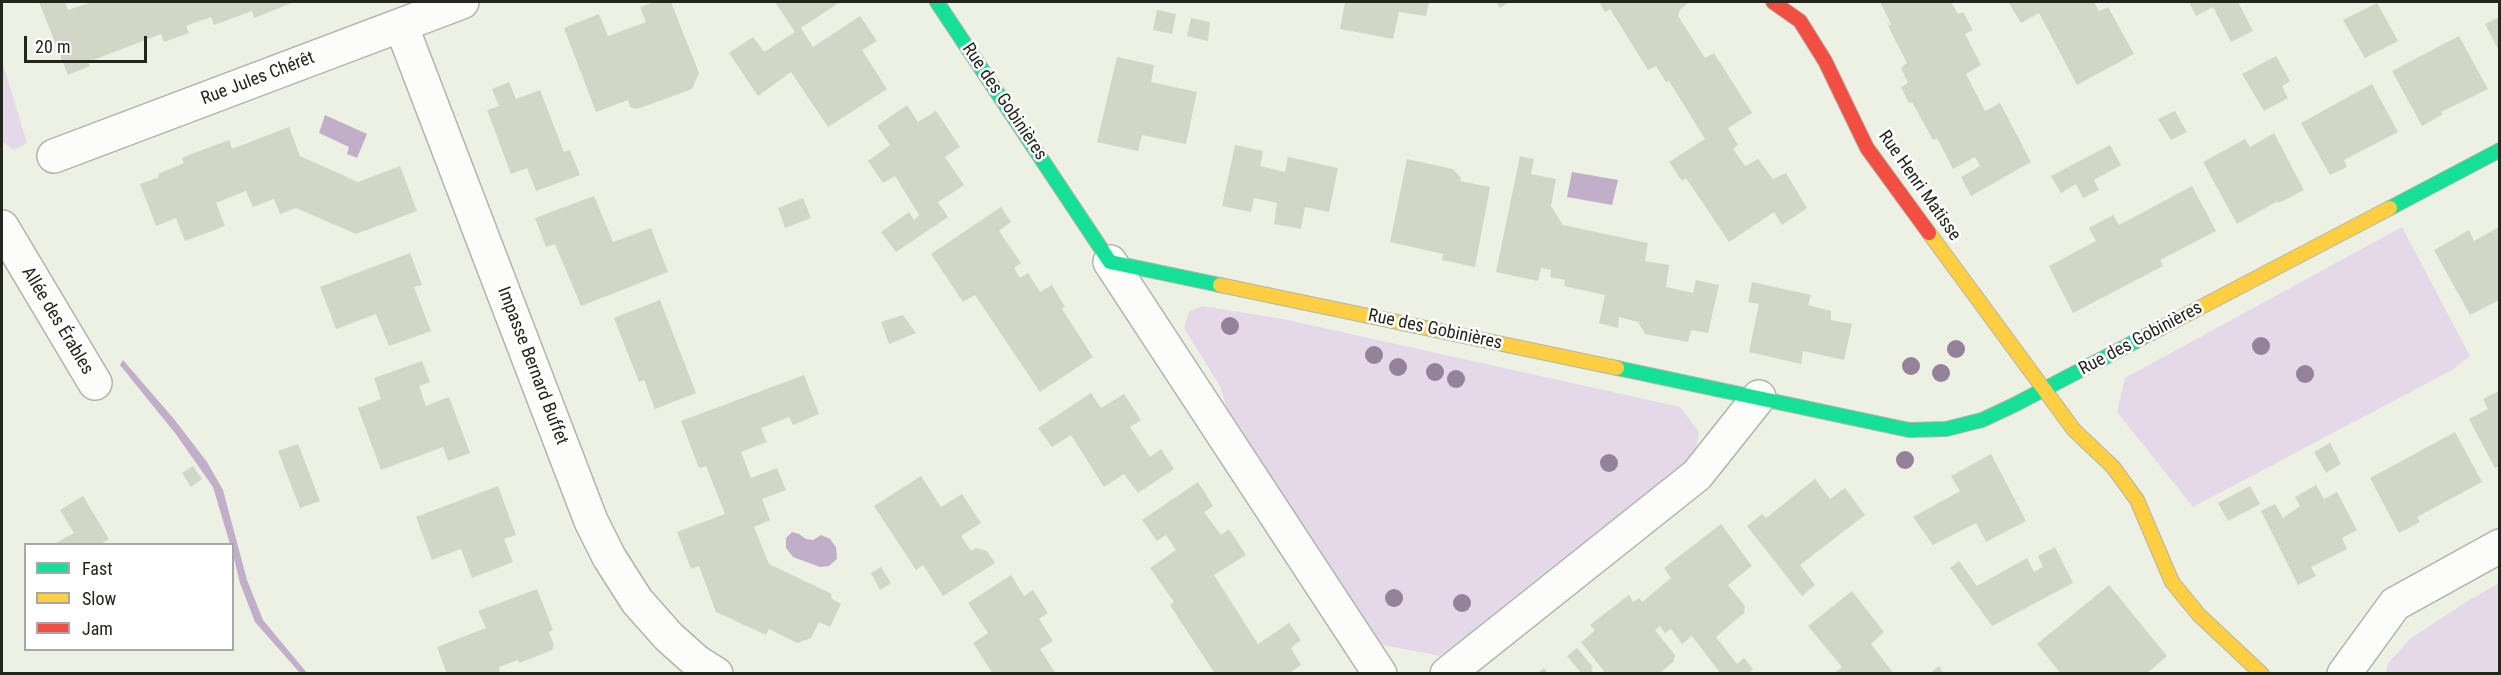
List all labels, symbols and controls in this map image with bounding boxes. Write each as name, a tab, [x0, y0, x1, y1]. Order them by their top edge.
scale bar	[27, 24, 150, 62]
text: 20 m	[35, 36, 70, 57]
street label: Rue des Gobinières	[957, 39, 1051, 165]
street label: Rue Jules Chérêt	[198, 47, 318, 111]
street label: Rue Henri Matisse	[1873, 127, 1965, 245]
street label: Allée des Érables	[16, 263, 98, 379]
street label: Impasse Bernard Buffet	[492, 284, 572, 448]
street label: Rue des Gobinières	[2076, 297, 2206, 381]
street label: Rue des Gobinières	[1366, 305, 1504, 355]
legend	[24, 543, 234, 651]
text: Fast	[82, 558, 113, 579]
text: Slow	[82, 588, 116, 609]
text: Jam	[82, 618, 113, 639]

